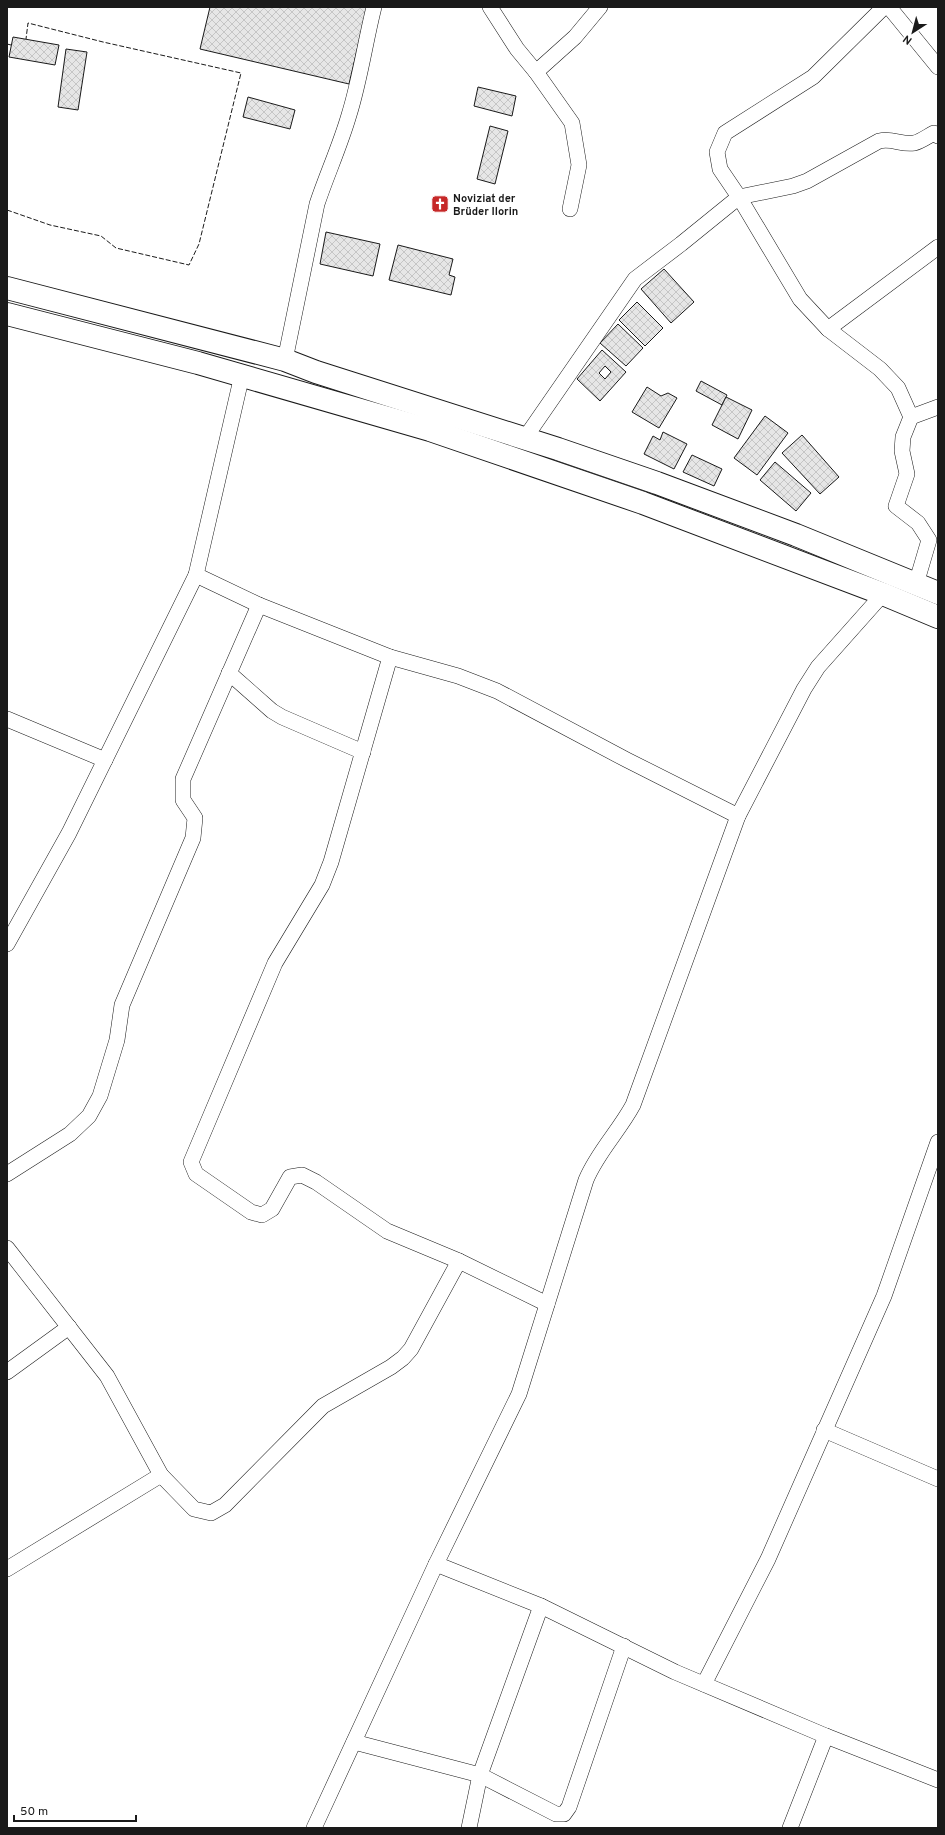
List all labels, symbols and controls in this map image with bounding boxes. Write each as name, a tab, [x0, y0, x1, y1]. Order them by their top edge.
north arrow	[893, 12, 933, 52]
text: N	[900, 31, 915, 47]
place label: Noviziat der Brüder Ilorin	[453, 192, 518, 219]
church icon: Noviziat der Brüder Ilorin	[430, 194, 450, 214]
scale bar	[14, 1797, 136, 1823]
text: 50 m	[20, 1804, 48, 1820]

